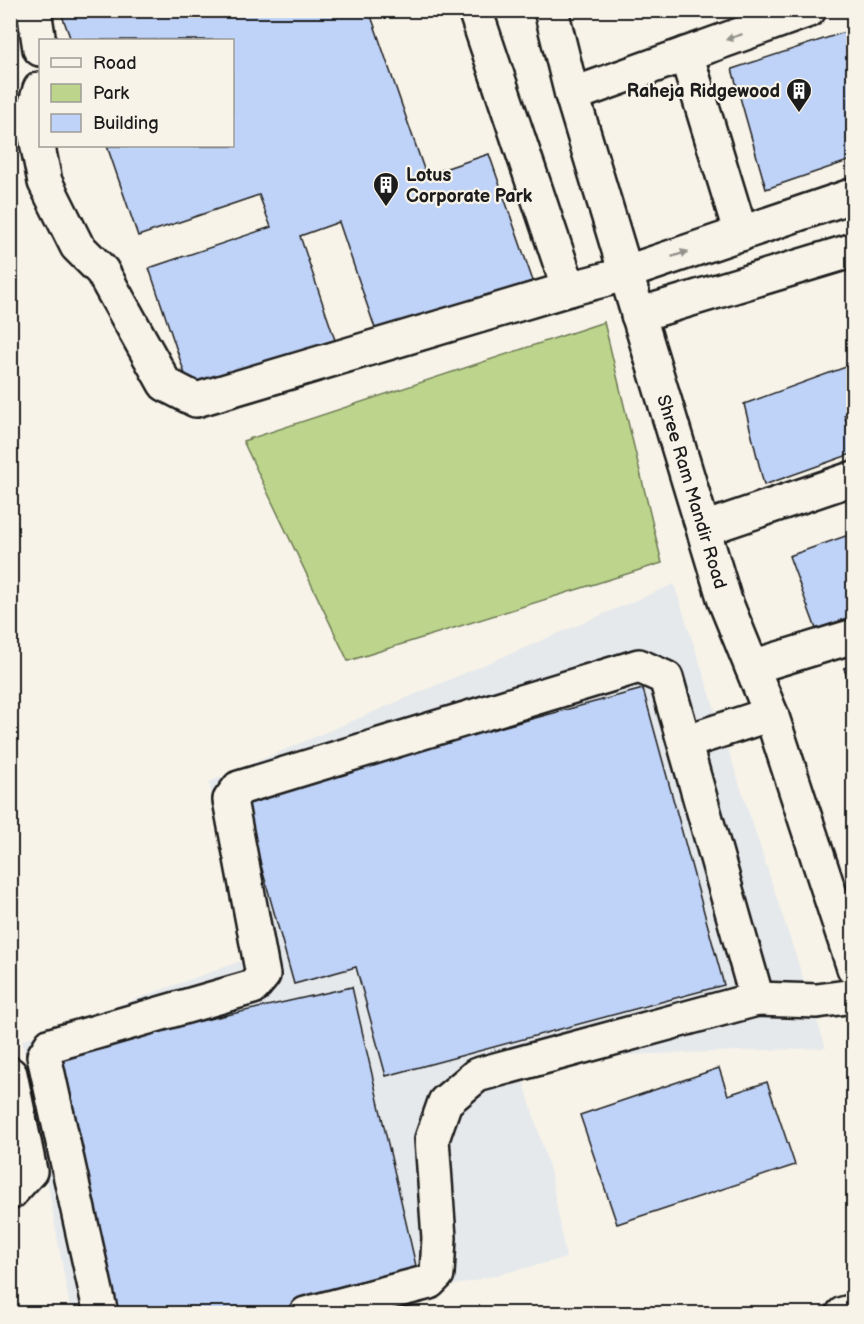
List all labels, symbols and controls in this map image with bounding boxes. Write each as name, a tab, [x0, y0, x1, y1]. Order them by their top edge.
one-way arrow	[725, 32, 743, 42]
legend	[39, 39, 234, 147]
text: Road	[93, 53, 137, 74]
building icon: Raheja Ridgewood	[784, 76, 814, 114]
place label: Raheja Ridgewood	[627, 81, 780, 102]
text: Park	[93, 83, 129, 104]
text: Building	[93, 113, 159, 134]
place label: Lotus Corporate Park	[406, 165, 533, 207]
building icon: Lotus Corporate Park	[371, 170, 401, 208]
one-way arrow	[671, 248, 689, 258]
street label: Shree Ram Mandir Road	[653, 392, 731, 591]

